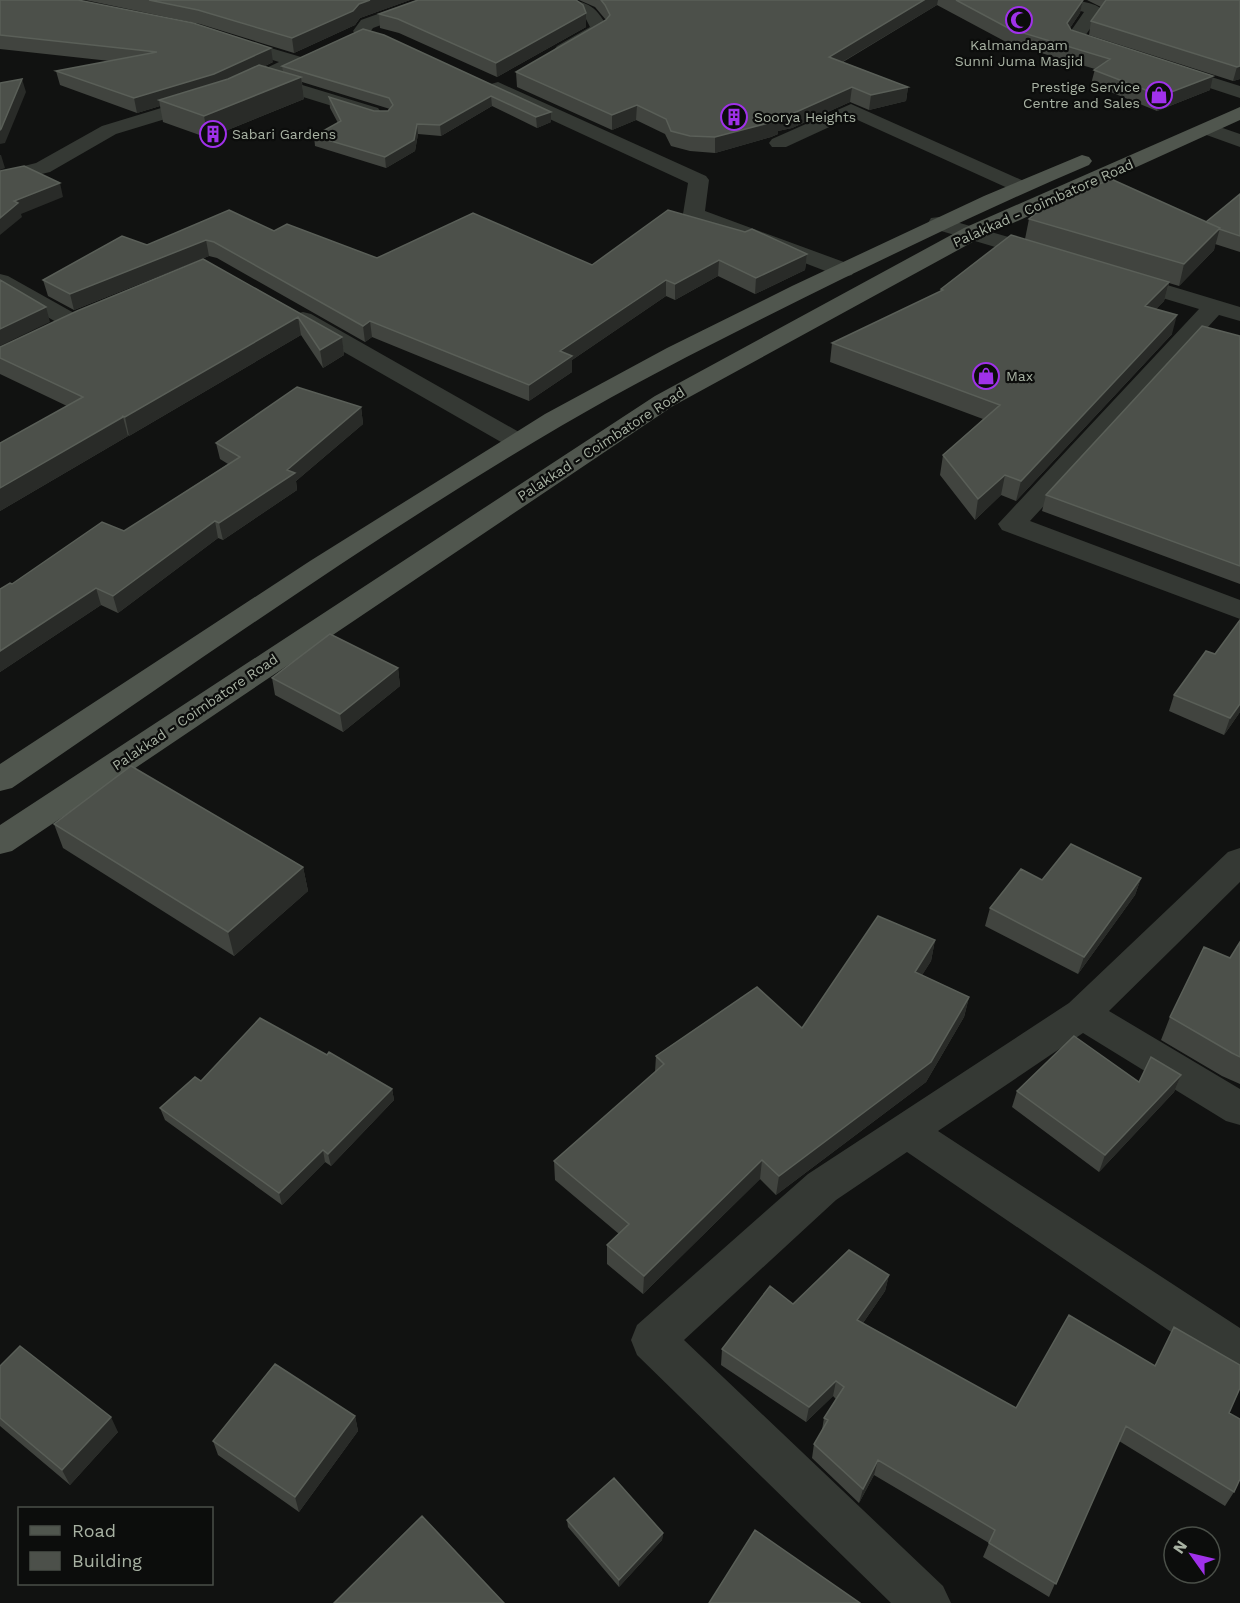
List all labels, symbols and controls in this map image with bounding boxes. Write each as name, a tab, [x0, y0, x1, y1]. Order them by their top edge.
mosque icon: Kalmandapam Sunni Juma Masjid	[1004, 5, 1034, 35]
place label: Kalmandapam Sunni Juma Masjid	[955, 37, 1083, 69]
place label: Prestige Service Centre and Sales	[1023, 79, 1140, 111]
shop icon: Prestige Service Centre and Sales	[1144, 80, 1174, 110]
building icon: Soorya Heights	[719, 102, 749, 132]
place label: Soorya Heights	[754, 109, 856, 125]
building icon: Sabari Gardens	[198, 119, 228, 149]
place label: Sabari Gardens	[232, 126, 336, 142]
street label: Palakkad - Coimbatore Road	[950, 156, 1136, 250]
shop icon: Max	[971, 361, 1001, 391]
place label: Max	[1006, 368, 1033, 384]
street label: Palakkad - Coimbatore Road	[514, 384, 688, 504]
street label: Palakkad - Coimbatore Road	[109, 651, 281, 773]
legend	[18, 1507, 213, 1585]
text: Road	[72, 1520, 116, 1541]
north arrow	[1162, 1525, 1222, 1585]
text: N	[1169, 1537, 1191, 1557]
text: Building	[72, 1550, 142, 1571]

